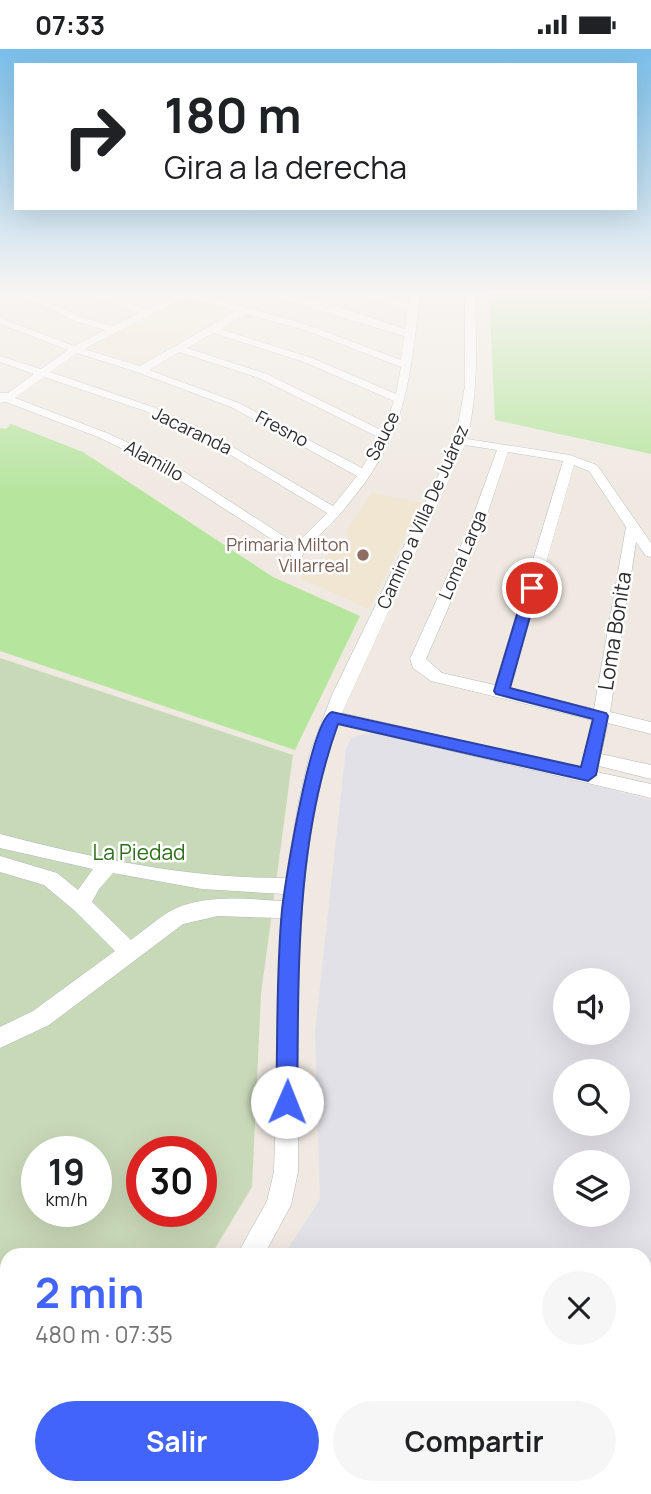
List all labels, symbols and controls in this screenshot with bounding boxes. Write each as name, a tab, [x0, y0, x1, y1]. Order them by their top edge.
text: 07:33	[35, 7, 105, 43]
text: 180 m	[164, 81, 302, 148]
icon: right	[49, 91, 140, 182]
text: Gira a la derecha	[164, 145, 407, 189]
street label: Jacaranda	[149, 401, 236, 460]
street label: Fresno	[252, 404, 313, 452]
street label: Sauce	[360, 407, 405, 464]
street label: Camino a Villa De Juárez	[371, 421, 474, 612]
street label: Alamillo	[121, 434, 188, 486]
street label: Loma Larga	[433, 506, 492, 603]
place label: Primaria Milton Villarreal	[226, 532, 349, 577]
marker: Primaria Milton Villarreal	[355, 547, 371, 563]
pin	[502, 558, 562, 618]
icon: arrive	[513, 569, 551, 607]
street label: Loma Bonita	[591, 570, 637, 692]
park label: La Piedad	[93, 838, 186, 866]
map controls	[553, 968, 630, 1227]
button: sound	[553, 968, 630, 1045]
button: search	[553, 1059, 630, 1136]
position arrow	[250, 1065, 324, 1139]
speed limit sign: 30	[126, 1136, 217, 1227]
text: 19	[48, 1148, 85, 1196]
button: layers	[553, 1150, 630, 1227]
text: km/h	[46, 1187, 87, 1211]
text: 2 min	[35, 1263, 144, 1321]
button: close	[542, 1271, 616, 1345]
text: 480 m · 07:35	[35, 1318, 173, 1350]
button: Salir	[35, 1401, 319, 1481]
button: Compartir	[333, 1401, 616, 1481]

